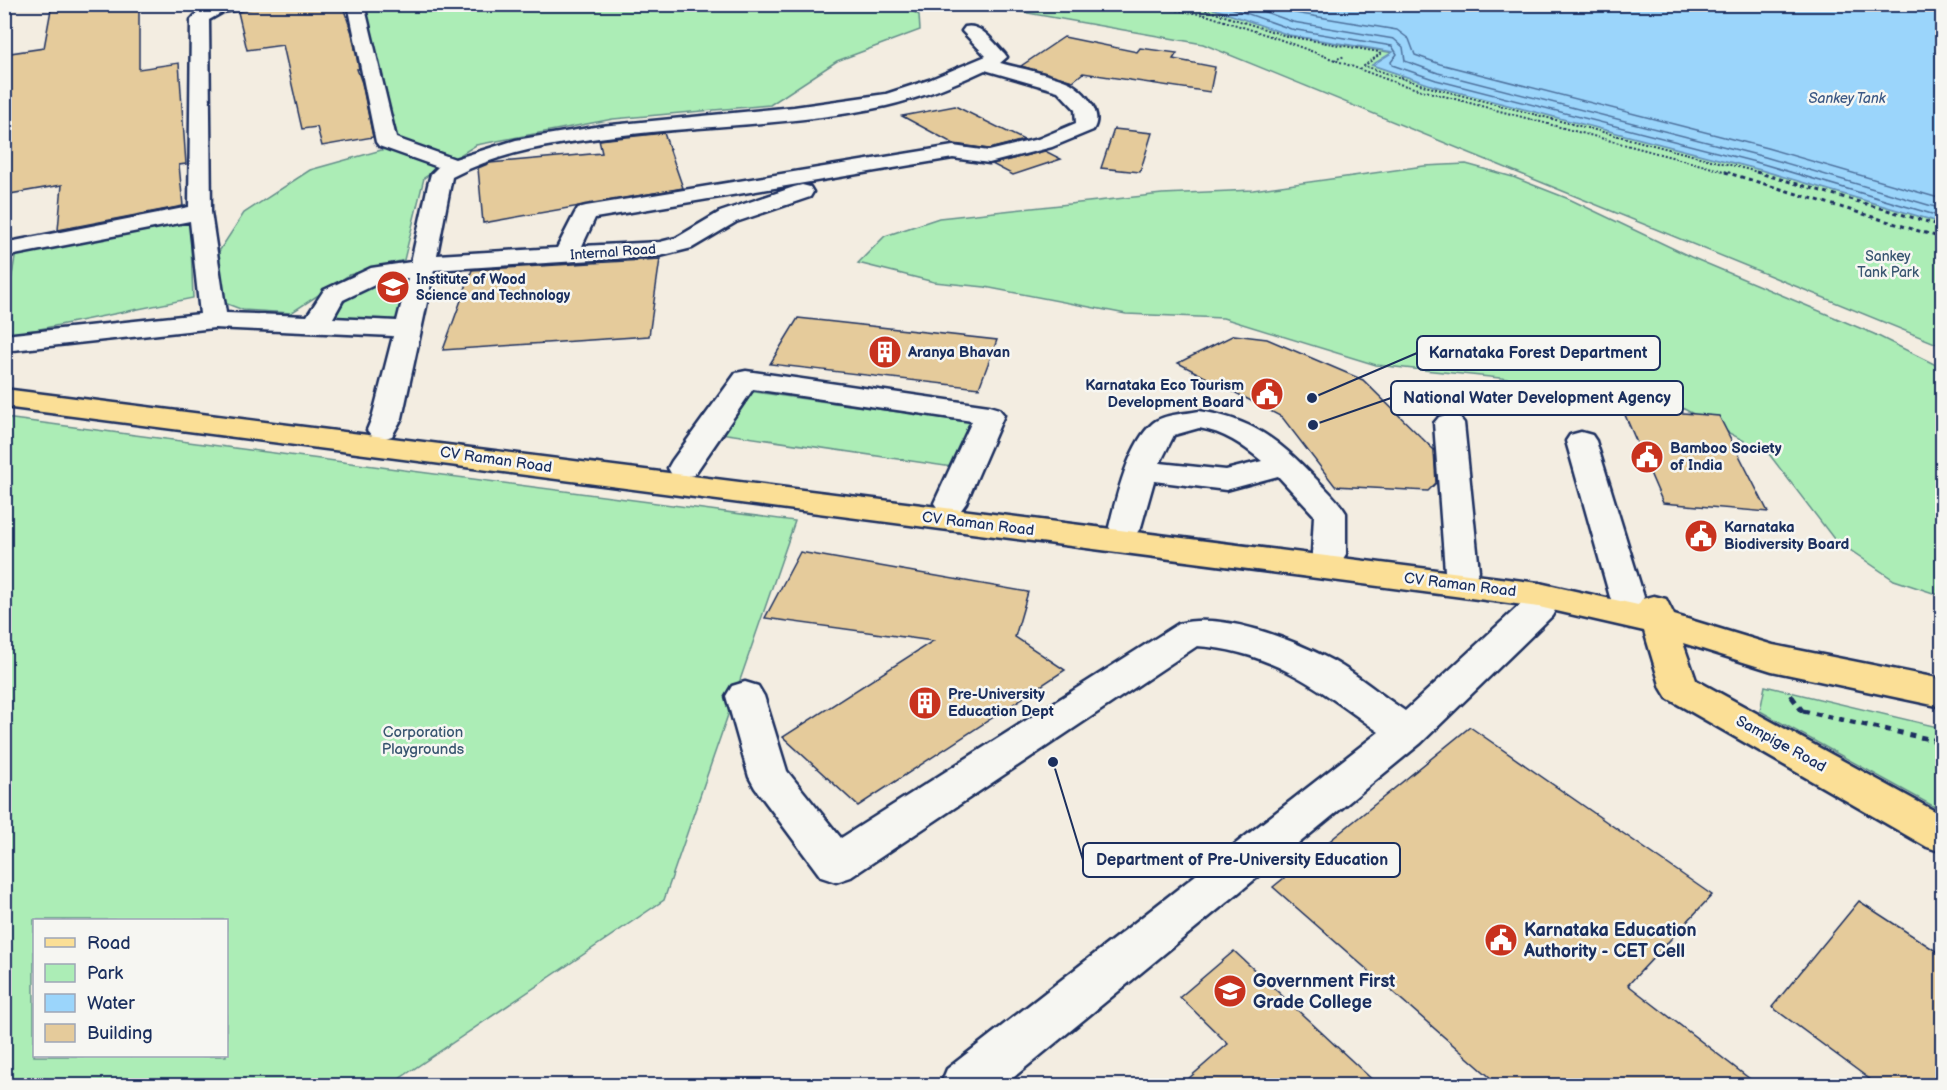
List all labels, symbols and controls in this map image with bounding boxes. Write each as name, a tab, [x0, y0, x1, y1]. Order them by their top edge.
water label: Sankey Tank	[1808, 90, 1887, 107]
street label: Internal Road	[569, 241, 657, 263]
park label: Sankey Tank Park	[1857, 248, 1919, 281]
school or university icon: Institute of Wood Science and Technology	[375, 269, 411, 305]
place label: Institute of Wood Science and Technology	[416, 271, 571, 304]
building icon: Aranya Bhavan	[867, 334, 903, 370]
callout: Karnataka Forest Department	[1417, 336, 1660, 370]
place label: Aranya Bhavan	[907, 343, 1010, 362]
text: Karnataka Forest Department	[1429, 344, 1648, 363]
place label: Karnataka Eco Tourism Development Board	[1085, 376, 1244, 412]
public building icon: Karnataka Eco Tourism Development Board	[1249, 376, 1285, 412]
callout: National Water Development Agency	[1391, 381, 1683, 415]
text: National Water Development Agency	[1403, 389, 1672, 408]
public building icon: Bamboo Society of India	[1629, 439, 1665, 475]
place label: Bamboo Society of India	[1670, 439, 1782, 475]
street label: CV Raman Road	[439, 443, 553, 477]
street label: CV Raman Road	[921, 508, 1035, 540]
public building icon: Karnataka Biodiversity Board	[1683, 518, 1719, 554]
place label: Karnataka Biodiversity Board	[1724, 518, 1849, 554]
street label: CV Raman Road	[1403, 569, 1517, 601]
building icon: Pre-University Education Dept	[907, 685, 943, 721]
place label: Pre-University Education Dept	[948, 685, 1054, 721]
street label: Sampige Road	[1733, 711, 1829, 777]
park label: Corporation Playgrounds	[382, 723, 465, 759]
callout: Department of Pre-University Education	[1083, 843, 1400, 877]
text: Department of Pre-University Education	[1096, 851, 1388, 870]
legend	[33, 919, 228, 1057]
place label: Karnataka Education Authority - CET Cell	[1523, 920, 1697, 962]
public building icon: Karnataka Education Authority - CET Cell	[1483, 922, 1519, 958]
text: Road	[87, 933, 131, 954]
text: Park	[87, 963, 123, 984]
place label: Government First Grade College	[1253, 971, 1395, 1013]
school or university icon: Government First Grade College	[1212, 973, 1248, 1009]
text: Water	[87, 993, 135, 1014]
text: Building	[87, 1023, 153, 1044]

